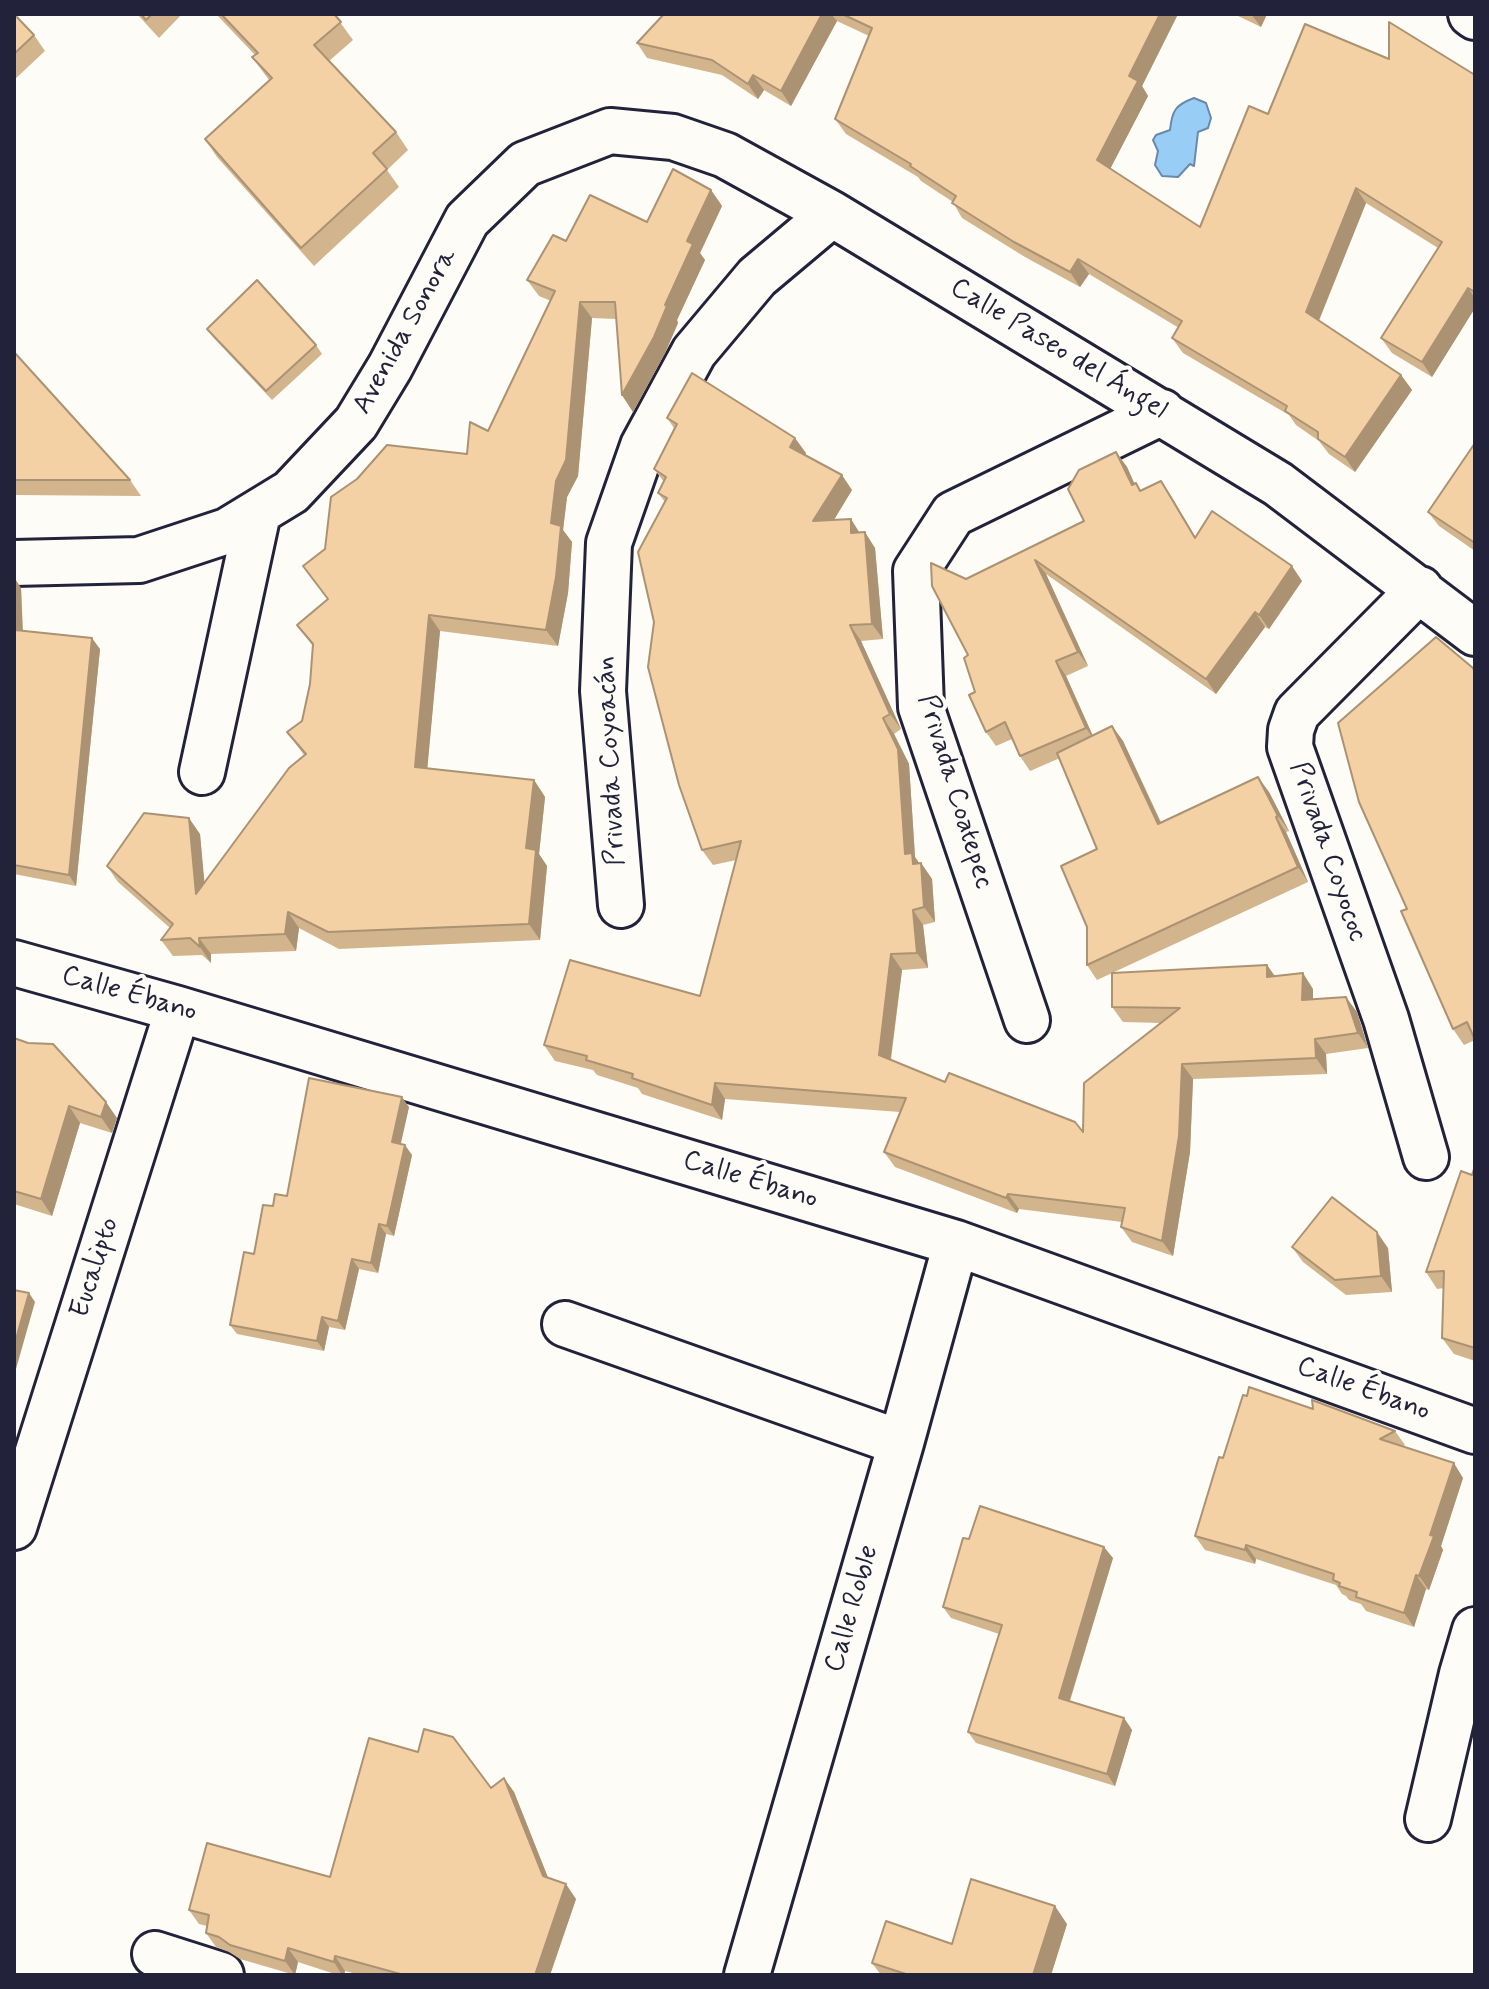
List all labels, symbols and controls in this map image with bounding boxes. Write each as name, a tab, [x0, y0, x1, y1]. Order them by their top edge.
street label: Avenida Sonora	[347, 243, 465, 421]
street label: Calle Paseo del Ángel	[943, 272, 1173, 428]
street label: Privada Coyoacán	[590, 655, 634, 867]
street label: Privada Coatepec	[909, 691, 999, 893]
street label: Privada Coyococ	[1281, 758, 1373, 946]
street label: Calle Ébano	[57, 960, 201, 1030]
street label: Calle Ébano	[679, 1145, 821, 1217]
street label: Eucalipto	[64, 1214, 128, 1322]
street label: Calle Ébano	[1292, 1350, 1434, 1430]
street label: Calle Roble	[819, 1541, 887, 1677]

